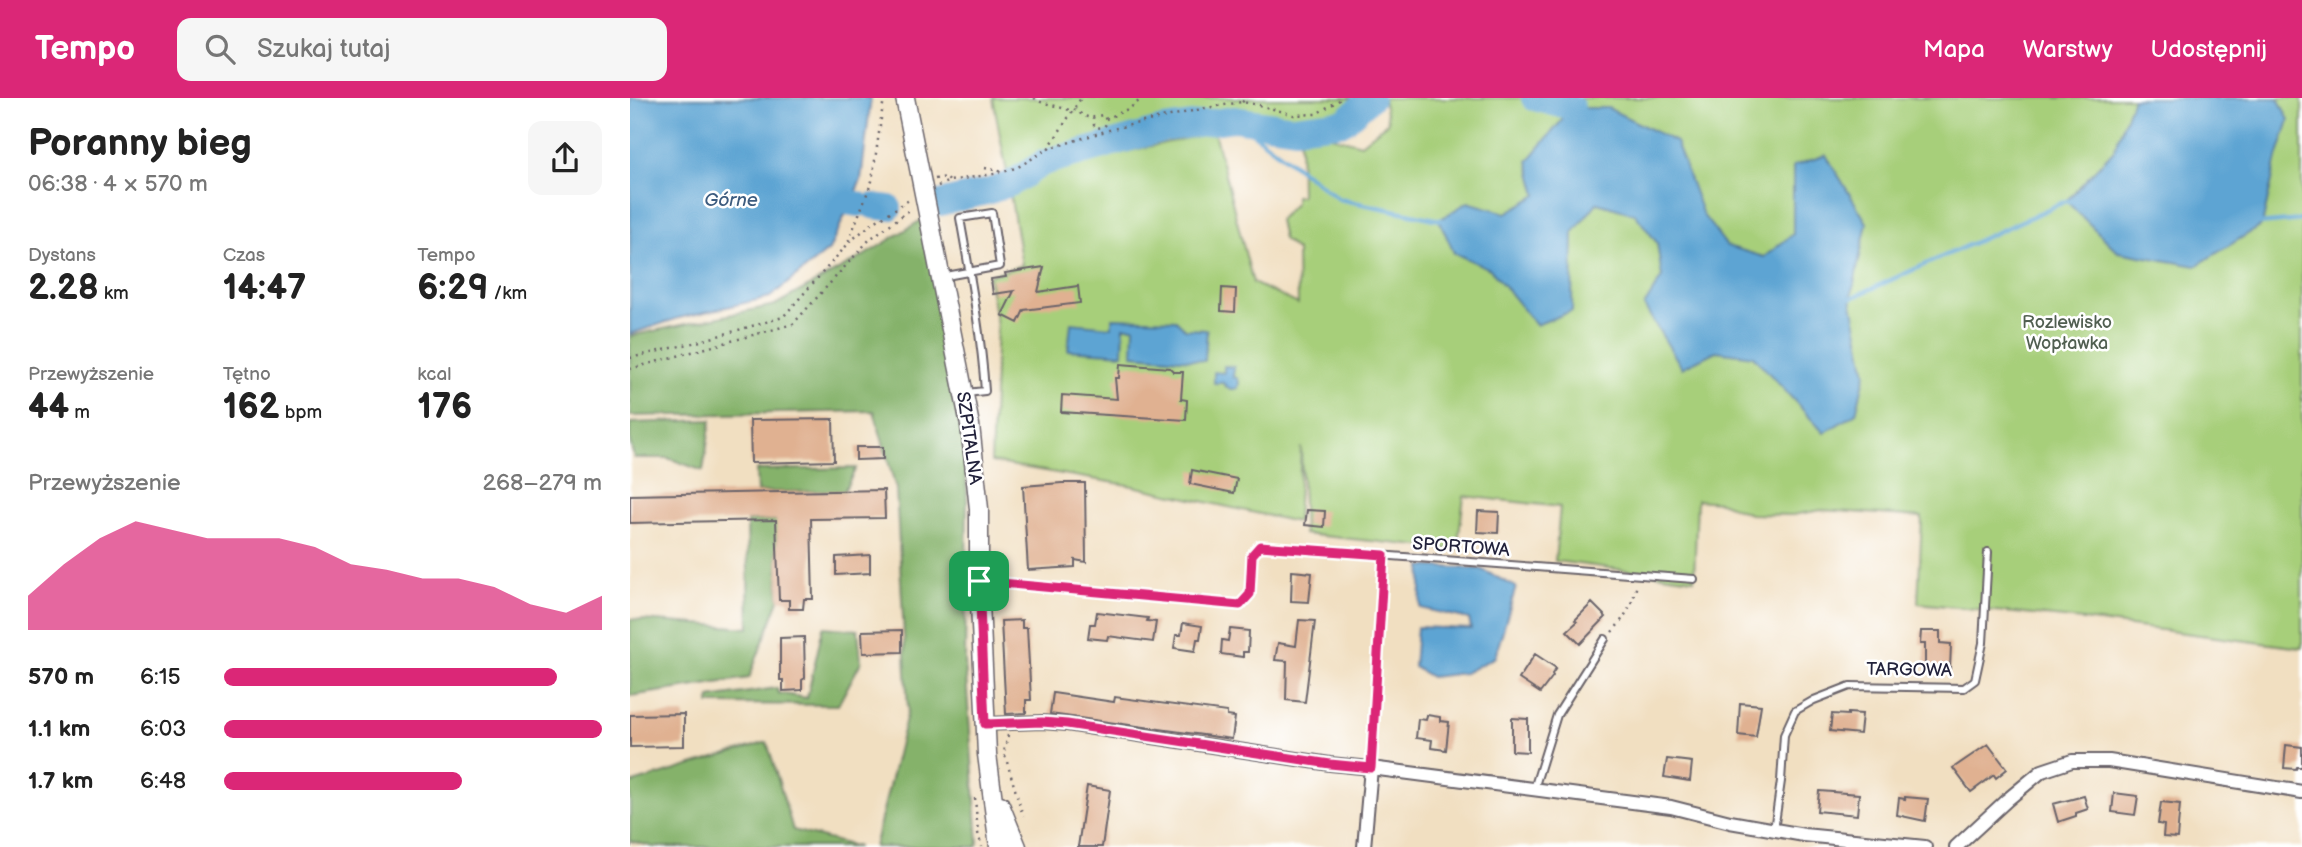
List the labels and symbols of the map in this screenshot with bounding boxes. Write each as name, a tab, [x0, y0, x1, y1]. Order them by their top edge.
water label: Górne	[704, 189, 758, 212]
park label: Rozlewisko Wopławka	[2022, 312, 2112, 354]
street label: SZPITALNA	[952, 390, 986, 486]
street label: SPORTOWA	[1412, 533, 1510, 561]
pin	[949, 551, 1009, 611]
street label: TARGOWA	[1866, 659, 1952, 681]

